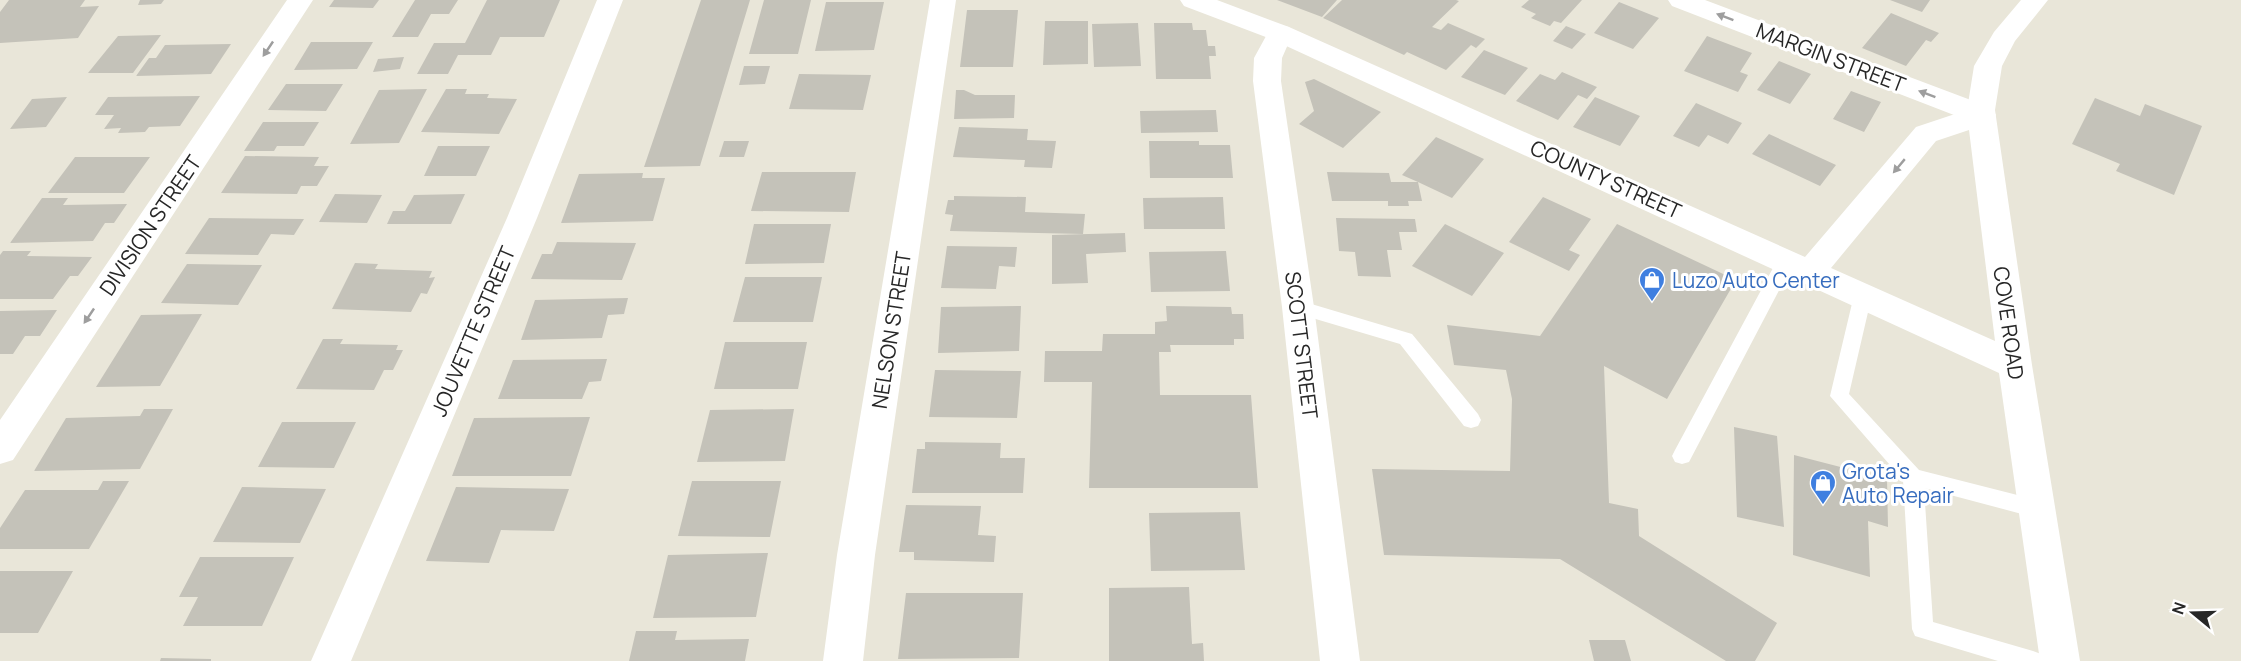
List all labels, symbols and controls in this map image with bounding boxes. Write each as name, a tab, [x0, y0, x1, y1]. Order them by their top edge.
one-way arrow	[1716, 12, 1734, 22]
street label: MARGIN STREET	[1752, 16, 1910, 98]
one-way arrow	[262, 40, 274, 56]
one-way arrow	[1918, 89, 1936, 98]
street label: COUNTY STREET	[1526, 133, 1686, 225]
street label: DIVISION STREET	[93, 149, 208, 301]
one-way arrow	[1893, 158, 1906, 173]
street label: JOUVETTE STREET	[425, 241, 522, 420]
street label: NELSON STREET	[865, 249, 917, 411]
shop icon: Luzo Auto Center	[1637, 265, 1667, 303]
street label: COVE ROAD	[1987, 265, 2031, 381]
place label: Luzo Auto Center	[1672, 266, 1840, 294]
street label: SCOTT STREET	[1279, 270, 1325, 421]
one-way arrow	[84, 307, 95, 324]
place label: Grota's Auto Repair	[1842, 457, 1955, 509]
shop icon: Grota's Auto Repair	[1808, 468, 1838, 506]
north arrow	[2163, 583, 2223, 643]
text: N	[2167, 599, 2191, 617]

